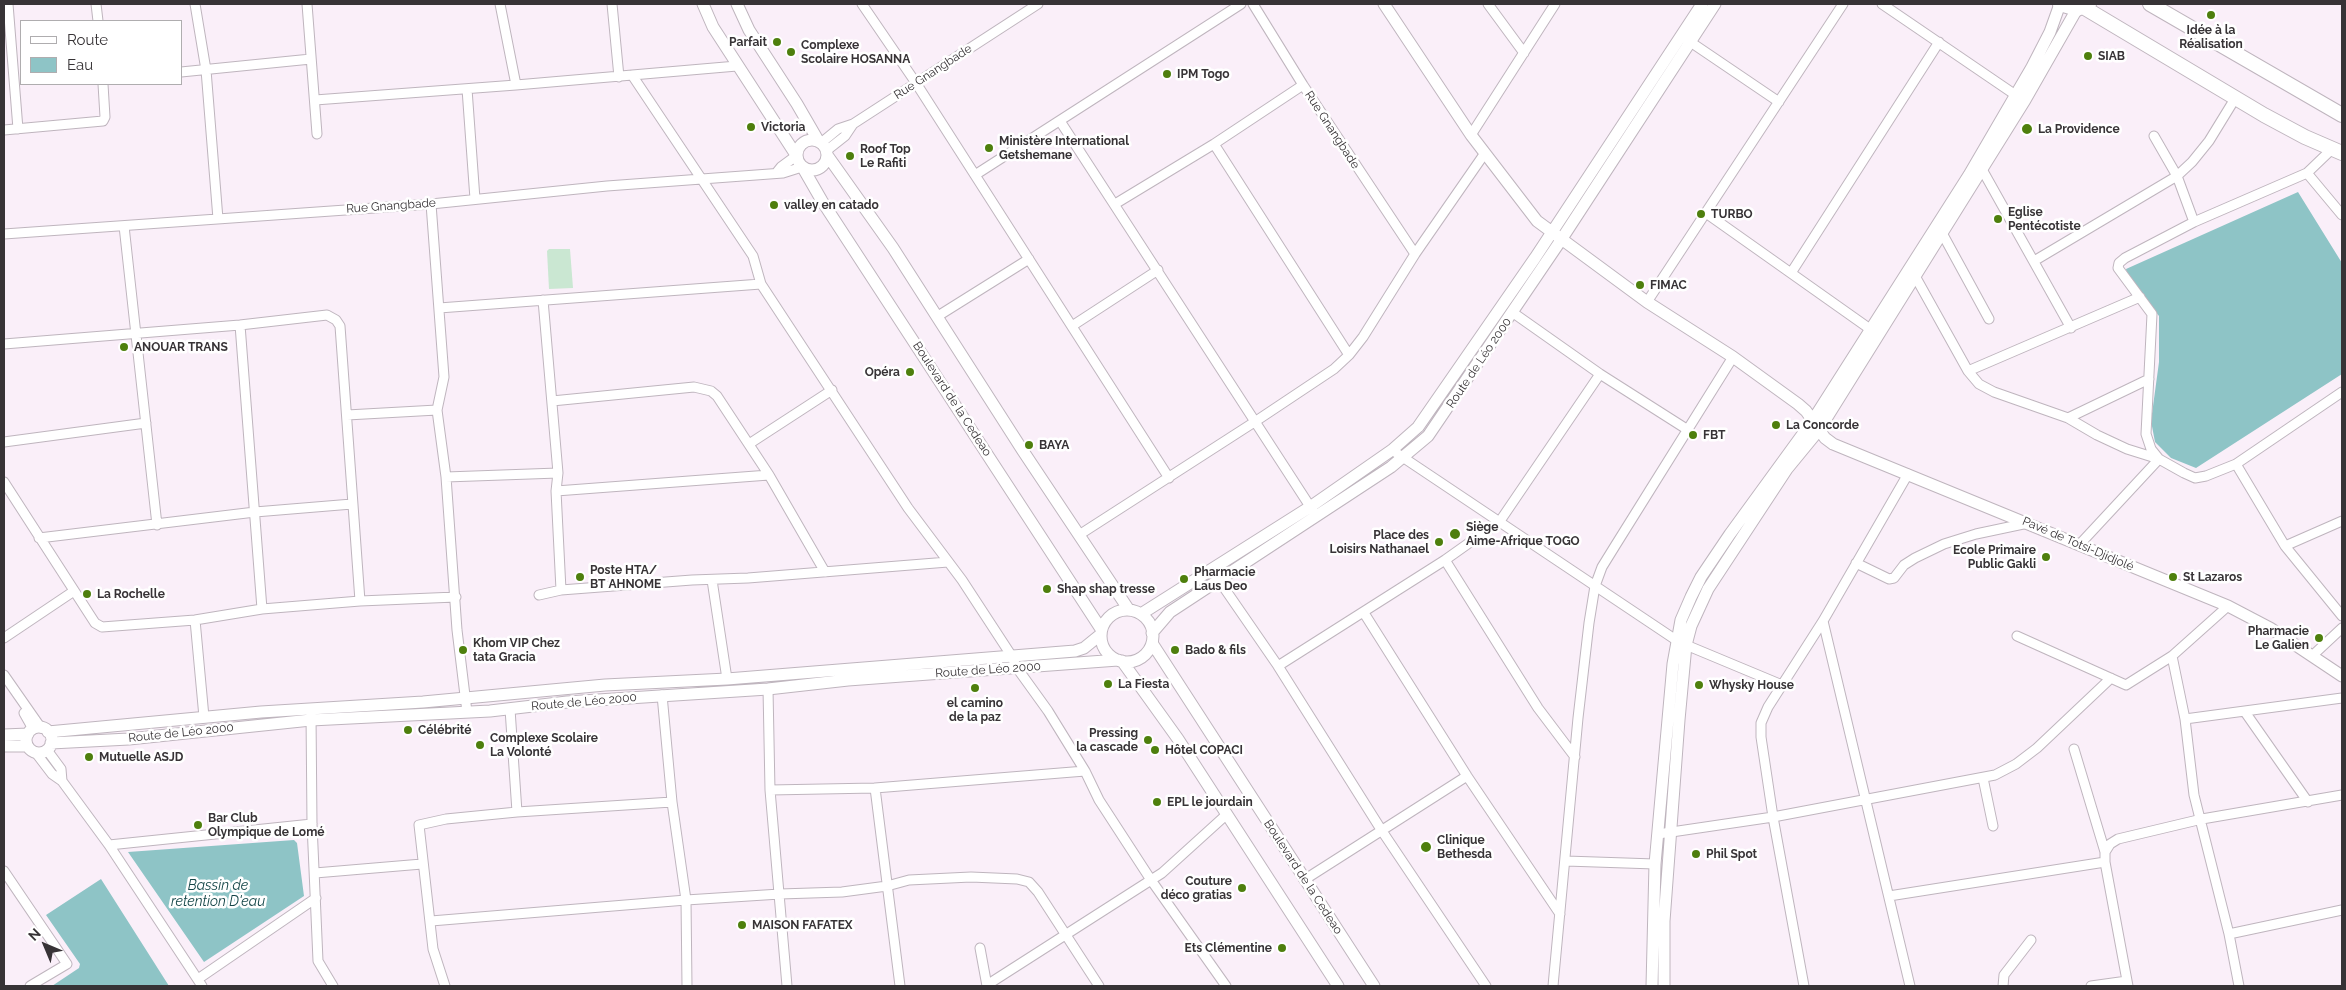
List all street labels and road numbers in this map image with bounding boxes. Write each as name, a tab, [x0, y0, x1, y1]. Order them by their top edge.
street label: Rue Gnangbade	[891, 41, 975, 103]
street label: Rue Gnangbade	[1301, 88, 1363, 172]
street label: Rue Gnangbade	[346, 196, 436, 216]
street label: Route de Léo 2000	[1443, 315, 1515, 411]
street label: Boulevard de la Cedeao	[910, 339, 994, 459]
street label: Pavé de Totsi-Djidjolé	[2020, 514, 2136, 574]
street label: Route de Léo 2000	[935, 659, 1041, 681]
street label: Route de Léo 2000	[531, 690, 637, 714]
street label: Route de Léo 2000	[128, 720, 234, 746]
street label: Boulevard de la Cedeao	[1261, 817, 1345, 937]

